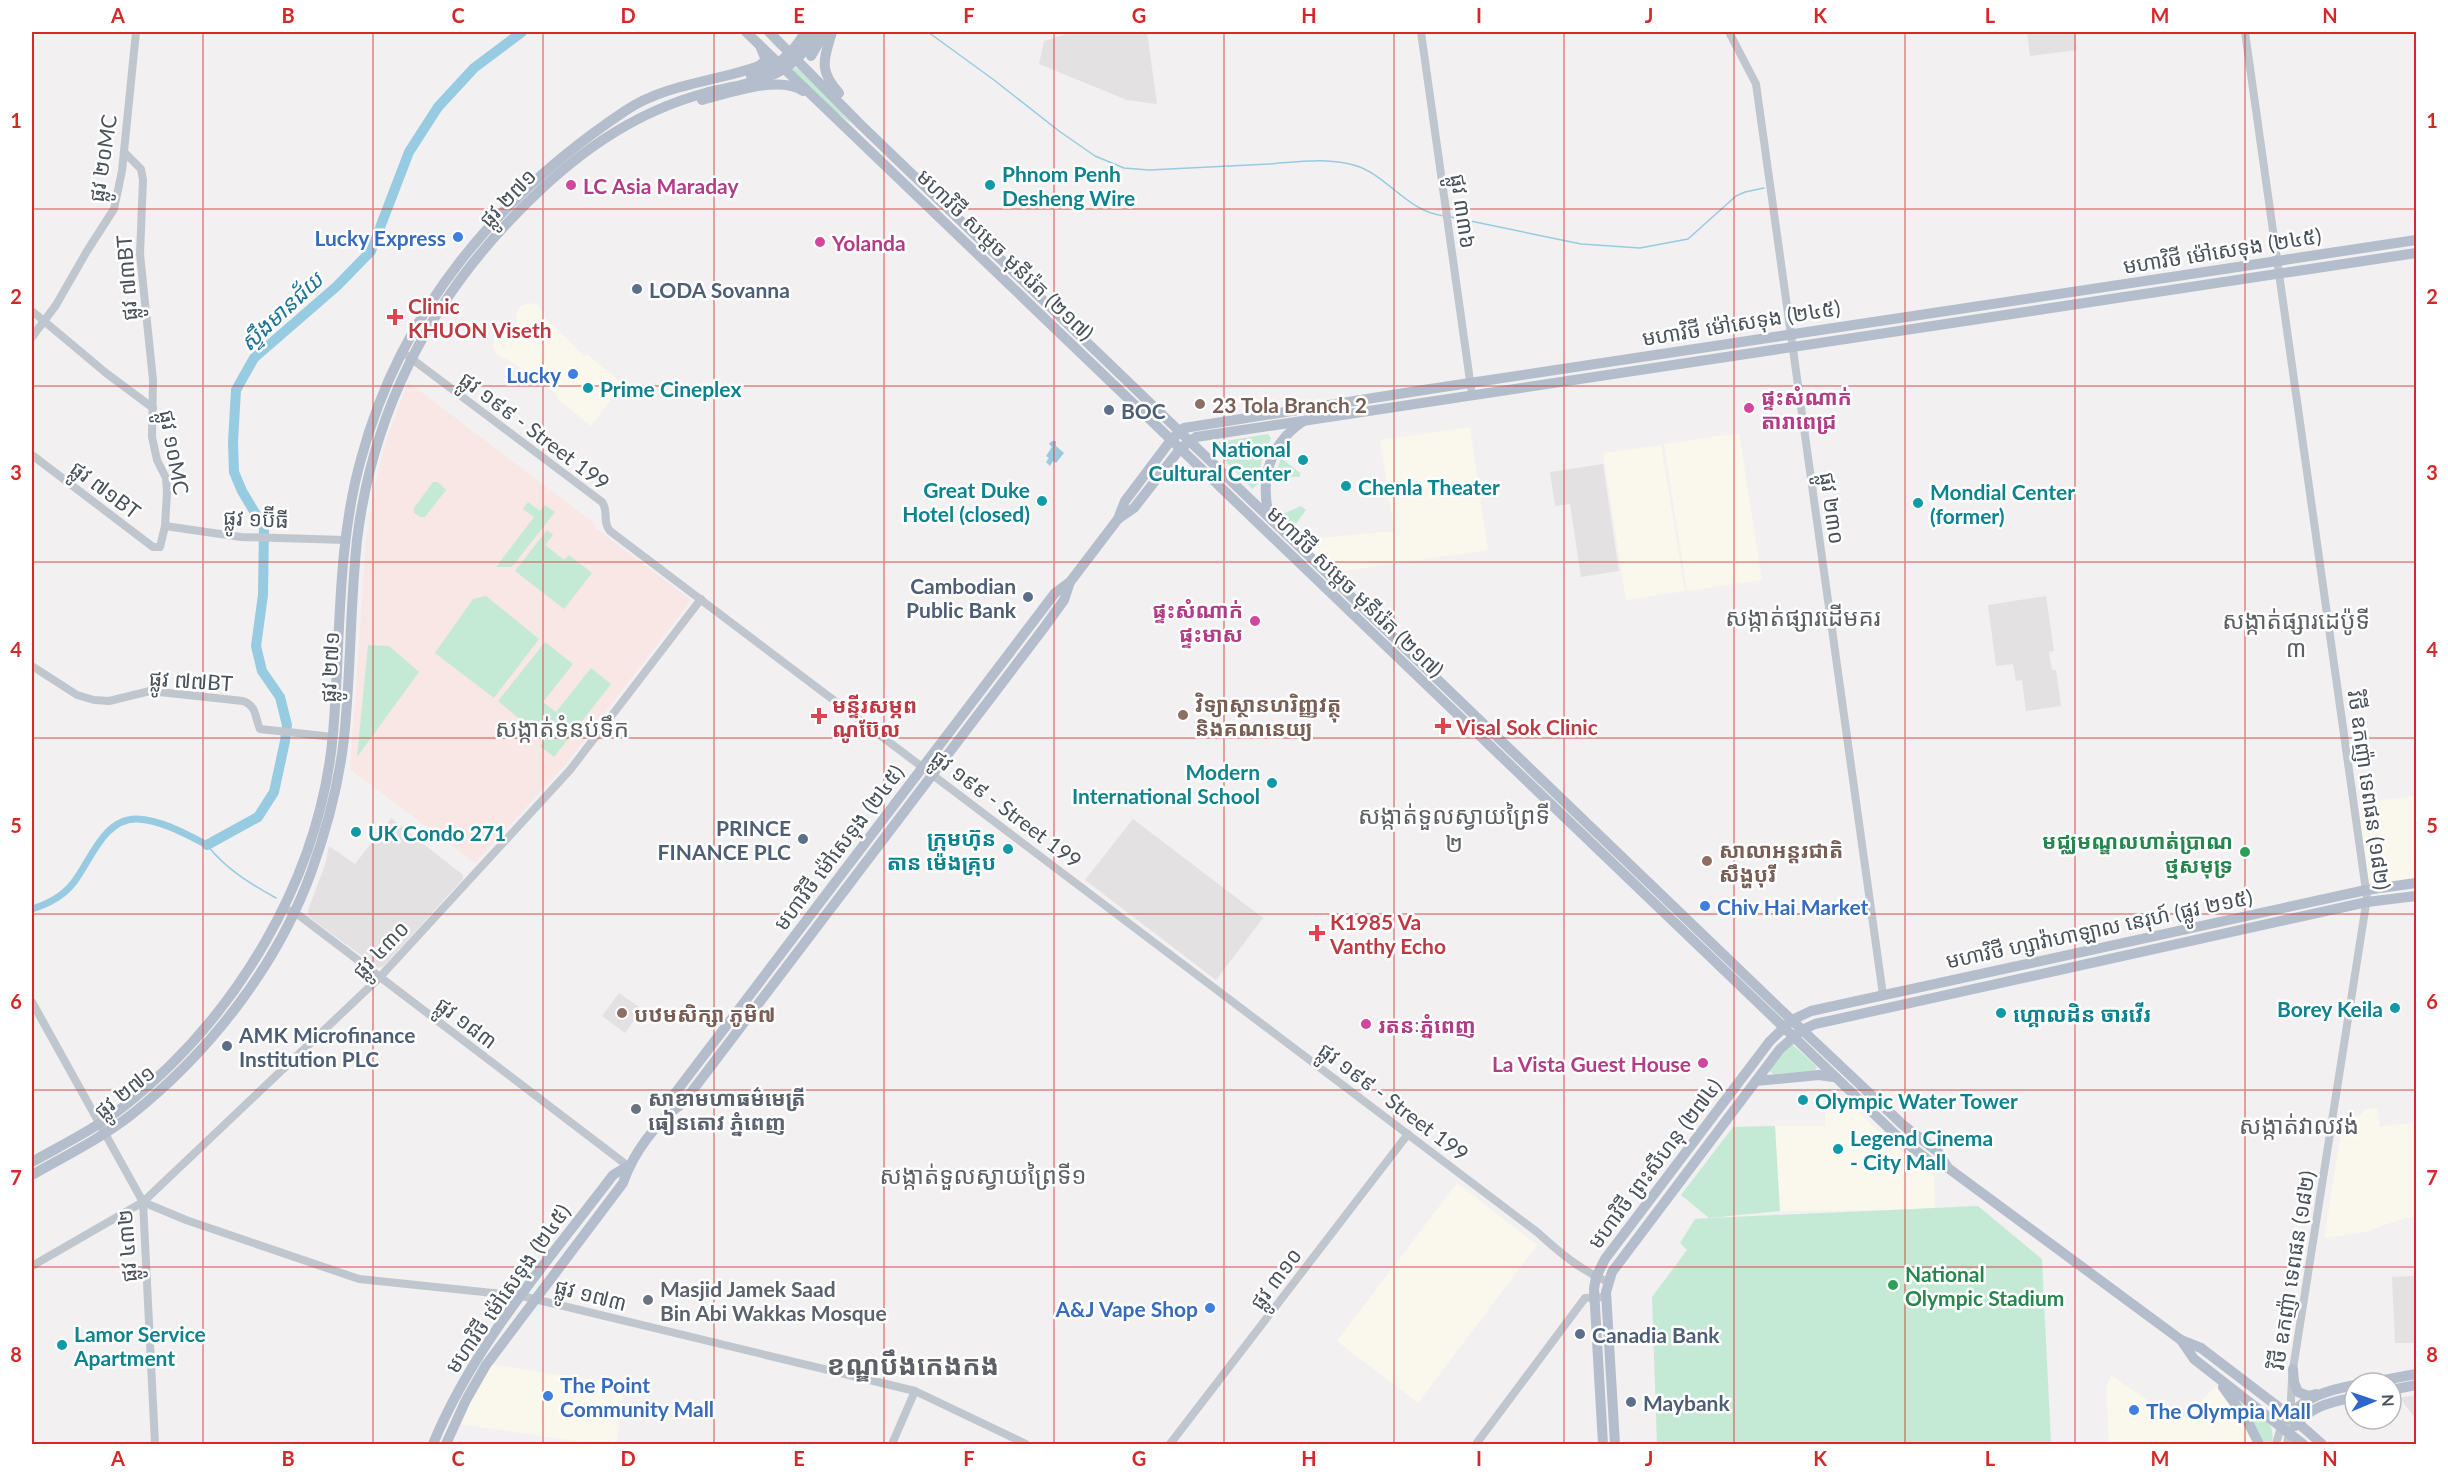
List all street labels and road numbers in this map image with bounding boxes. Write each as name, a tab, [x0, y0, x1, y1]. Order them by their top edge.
street label: ផ្លូវ ២០MC	[83, 112, 129, 205]
street label: ផ្លូវ ២៧១	[473, 163, 547, 237]
street label: មហាវិថី សម្តេច មុនីរ៉េត (២១៧)	[911, 163, 1099, 347]
street label: ផ្លូវ ៣៣៦	[1438, 172, 1482, 251]
street label: មហាវិថី ម៉ៅសេទុង (២៤៥)	[2121, 222, 2323, 281]
street label: ផ្លូវ ៧៣BT	[110, 233, 150, 322]
street label: មហាវិថី ម៉ៅសេទុង (២៤៥)	[1640, 294, 1842, 353]
street label: ផ្លូវ ១៩៩ - Street 199	[450, 365, 615, 501]
street label: ផ្លូវ ១០MC	[147, 408, 195, 498]
street label: ផ្លូវ ៧១BT	[61, 455, 146, 530]
street label: ផ្លូវ ២៣០	[1807, 470, 1850, 547]
street label: មហាវិថី សម្តេច មុនីរ៉េត (២១៧)	[1261, 500, 1449, 684]
street label: ផ្លូវ ១ប៊ីធី	[222, 503, 289, 540]
street label: ផ្លូវ ២៧១	[315, 631, 352, 704]
street label: ផ្លូវ ៧៧BT	[148, 665, 234, 704]
street label: វិថី ឧកញ៉ា ទេពផន (១៨២)	[2342, 688, 2396, 892]
street label: ផ្លូវ ១៩៩ - Street 199	[922, 743, 1087, 879]
street label: មហាវិថី ម៉ៅសេទុង (២៤៥)	[768, 759, 910, 936]
street label: មហាវិថី ហ្សាវ៉ាហាឡាល នេរុហ៍ (ផ្លូវ ២១៥)	[1943, 883, 2256, 981]
street label: ផ្លូវ ៤៣០	[347, 915, 419, 989]
street label: ផ្លូវ ១៨៣	[426, 991, 503, 1060]
street label: ផ្លូវ ១៩៩ - Street 199	[1309, 1036, 1474, 1172]
street label: ផ្លូវ ២៧១	[89, 1059, 165, 1129]
street label: មហាវិថី ព្រះសីហនុ (២៧៤)	[1582, 1073, 1728, 1254]
street label: វិថី ឧកញ៉ា ទេពផន (១៨២)	[2263, 1169, 2321, 1372]
street label: មហាវិថី ម៉ៅសេទុង (២៤៥)	[439, 1199, 577, 1379]
street label: ផ្លូវ ៤៣២	[111, 1208, 149, 1283]
street label: ផ្លូវ ៣១០	[1244, 1242, 1313, 1319]
street label: ផ្លូវ ១៧៣	[550, 1273, 630, 1323]

